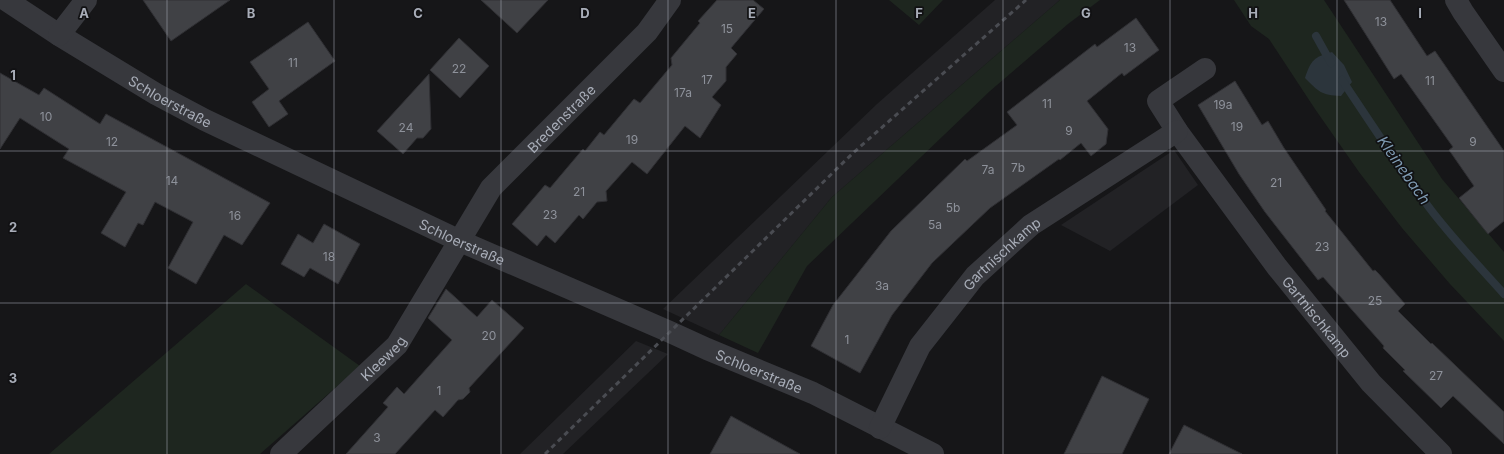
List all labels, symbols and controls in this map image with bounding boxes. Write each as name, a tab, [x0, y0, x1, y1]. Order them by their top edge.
text: A	[79, 5, 89, 21]
text: B	[247, 5, 256, 21]
text: C	[413, 5, 423, 21]
text: D	[580, 5, 590, 21]
text: E	[748, 5, 756, 21]
text: F	[915, 5, 923, 21]
text: G	[1081, 5, 1091, 21]
text: H	[1248, 5, 1258, 21]
text: I	[1418, 5, 1422, 21]
house number: 13	[1375, 14, 1387, 29]
house number: 15	[721, 21, 733, 36]
house number: 13	[1124, 40, 1136, 55]
house number: 11	[288, 55, 298, 70]
house number: 22	[452, 61, 466, 76]
text: 1	[10, 67, 16, 83]
street label: Schloerstraße	[126, 71, 215, 131]
house number: 17	[701, 72, 713, 87]
house number: 11	[1425, 73, 1435, 88]
street label: Bredenstraße	[523, 81, 598, 156]
house number: 17a	[674, 85, 692, 100]
house number: 11	[1042, 96, 1052, 111]
house number: 19a	[1213, 97, 1233, 112]
house number: 10	[40, 109, 52, 124]
house number: 19	[1231, 119, 1243, 134]
house number: 24	[399, 120, 414, 135]
house number: 9	[1065, 123, 1073, 138]
house number: 19	[626, 132, 638, 147]
water label: Kleinebach	[1373, 132, 1435, 208]
house number: 12	[106, 134, 118, 149]
house number: 9	[1469, 134, 1477, 149]
house number: 7b	[1011, 160, 1025, 175]
house number: 7a	[982, 162, 994, 177]
house number: 14	[166, 173, 179, 188]
house number: 21	[1270, 175, 1282, 190]
house number: 21	[573, 184, 585, 199]
house number: 5b	[946, 200, 960, 215]
house number: 23	[543, 207, 557, 222]
house number: 16	[229, 208, 241, 223]
street label: Gartnischkamp	[959, 213, 1043, 293]
street label: Schloerstraße	[417, 214, 508, 268]
house number: 5a	[928, 217, 942, 232]
text: 2	[9, 219, 17, 235]
house number: 23	[1315, 239, 1329, 254]
house number: 18	[323, 249, 335, 264]
street label: Gartnischkamp	[1279, 272, 1355, 361]
house number: 3a	[875, 278, 889, 293]
house number: 25	[1368, 293, 1382, 308]
house number: 20	[482, 328, 496, 343]
house number: 1	[845, 332, 849, 347]
street label: Kleeweg	[356, 333, 409, 384]
street label: Schloerstraße	[713, 345, 805, 396]
house number: 27	[1429, 368, 1443, 383]
text: 3	[9, 370, 17, 386]
house number: 1	[437, 383, 441, 398]
house number: 3	[373, 430, 381, 445]

